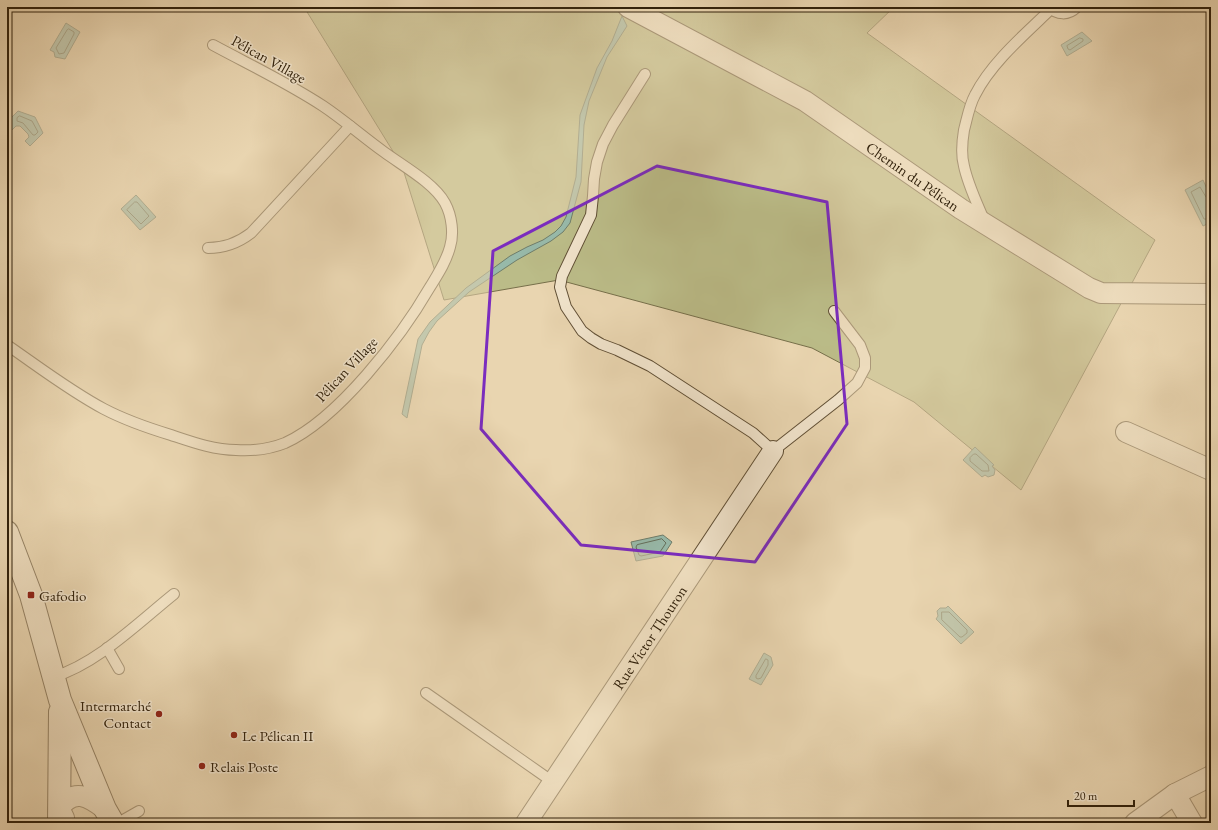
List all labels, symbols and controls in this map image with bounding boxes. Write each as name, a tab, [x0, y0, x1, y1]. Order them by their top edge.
street label: Pélican Village	[228, 31, 310, 87]
street label: Chemin du Pélican	[863, 137, 964, 215]
street label: Pélican Village	[311, 332, 381, 406]
street label: Rue Victor Thouron	[608, 582, 691, 693]
place label: Gafodio	[39, 586, 86, 605]
marker: Gafodio	[26, 590, 36, 600]
place label: Intermarché Contact	[80, 696, 151, 732]
marker: Intermarché Contact	[154, 709, 164, 719]
place label: Le Pélican II	[242, 726, 313, 745]
marker: Le Pélican II	[229, 730, 239, 740]
place label: Relais Poste	[210, 757, 278, 776]
marker: Relais Poste	[197, 761, 207, 771]
scale bar	[1068, 782, 1134, 808]
text: 20 m	[1074, 788, 1098, 804]

